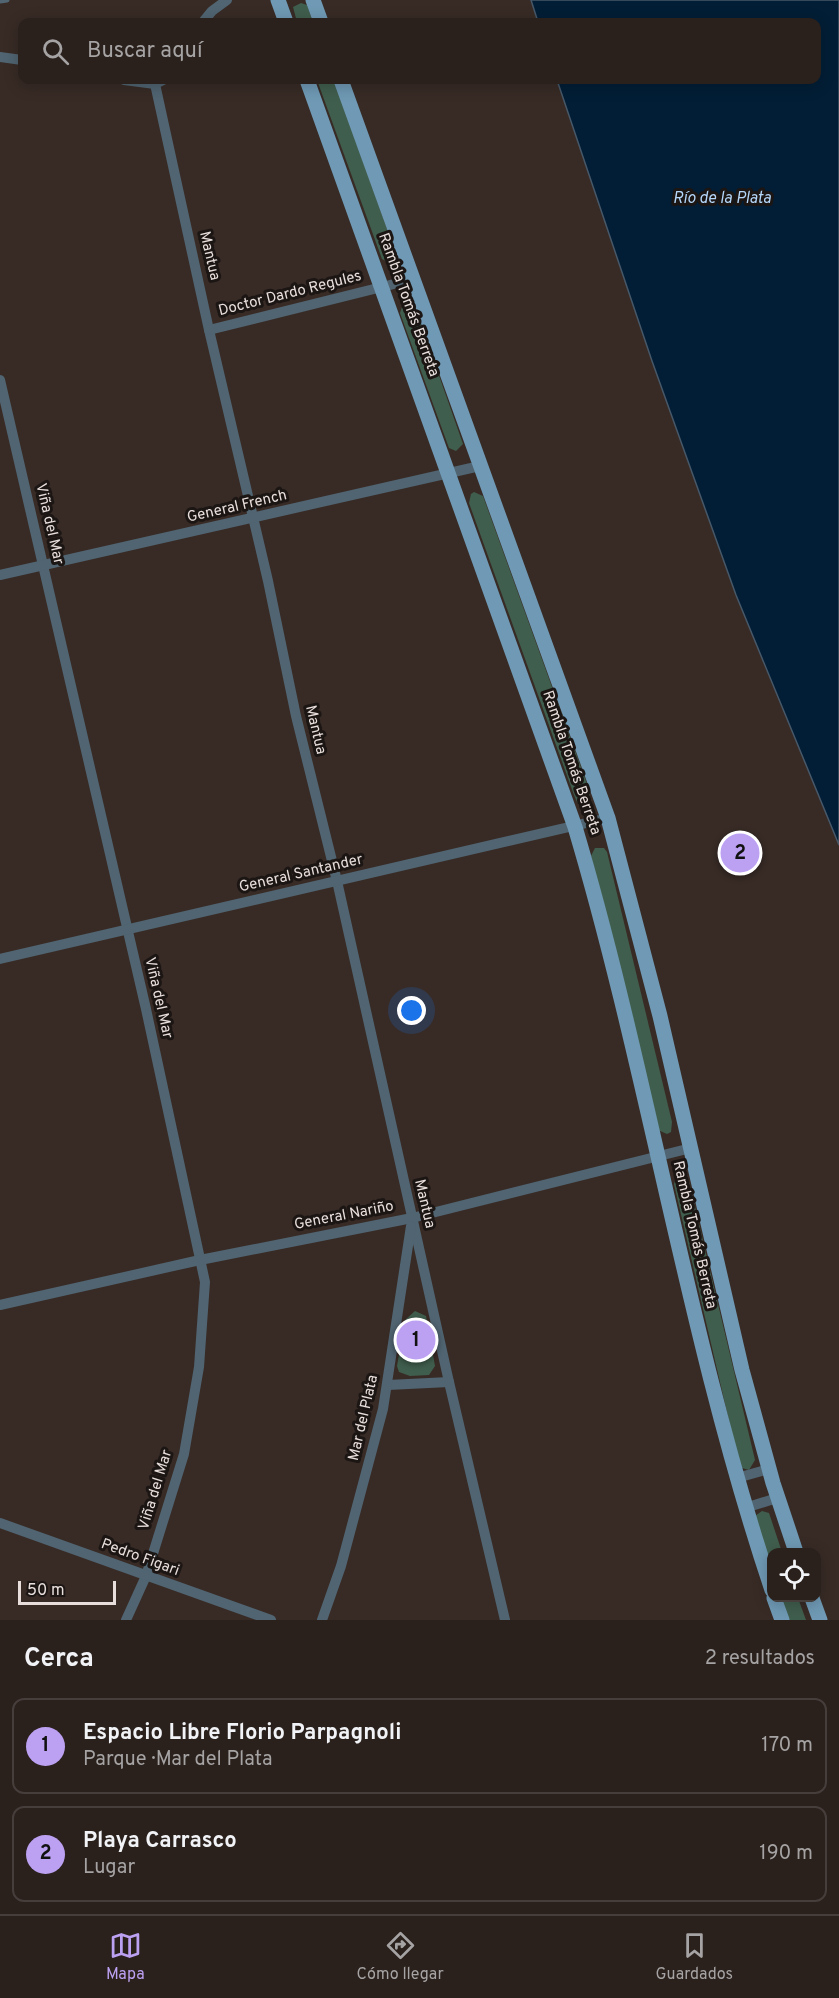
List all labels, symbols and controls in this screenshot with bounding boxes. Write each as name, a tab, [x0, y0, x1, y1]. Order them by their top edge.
search box	[18, 18, 821, 84]
icon: search	[39, 35, 72, 68]
text: Buscar aquí	[87, 38, 203, 65]
water label: Río de la Plata	[673, 189, 772, 209]
street label: Mantua	[194, 230, 224, 282]
street label: Rambla Tomás Berreta	[373, 231, 443, 379]
street label: Doctor Dardo Regules	[216, 267, 364, 321]
street label: Viña del Mar	[30, 481, 68, 567]
street label: General French	[185, 486, 289, 528]
street label: Rambla Tomás Berreta	[537, 688, 605, 838]
street label: Mantua	[300, 704, 330, 756]
pin: 2	[720, 830, 760, 876]
street label: General Santander	[237, 850, 365, 897]
street label: Viña del Mar	[139, 955, 177, 1041]
your location	[397, 996, 426, 1025]
street label: Rambla Tomás Berreta	[668, 1159, 720, 1311]
street label: Mantua	[409, 1178, 439, 1230]
street label: General Nariño	[293, 1197, 395, 1235]
pin: 1	[396, 1318, 436, 1362]
street label: Mar del Plata	[345, 1373, 383, 1463]
street label: Viña del Mar	[135, 1447, 177, 1532]
street label: Pedro Figari	[98, 1535, 182, 1581]
map controls	[767, 1548, 821, 1602]
button: locate	[767, 1548, 821, 1602]
scale bar	[18, 1578, 116, 1606]
text: 50 m	[27, 1581, 65, 1601]
text: Cerca	[24, 1643, 94, 1676]
text: 2 resultados	[705, 1646, 815, 1672]
text: Espacio Libre Florio Parpagnoli	[83, 1720, 401, 1747]
text: 1	[42, 1733, 50, 1759]
text: 170 m	[761, 1733, 813, 1759]
text: Parque · Mar del Plata	[83, 1747, 272, 1773]
text: Playa Carrasco	[83, 1828, 237, 1855]
text: 2	[39, 1841, 52, 1867]
text: 190 m	[759, 1841, 813, 1867]
text: Lugar	[83, 1855, 135, 1881]
tab: Mapa	[106, 1929, 145, 1985]
tab: Cómo llegar	[357, 1929, 444, 1985]
tab: Guardados	[656, 1929, 733, 1985]

